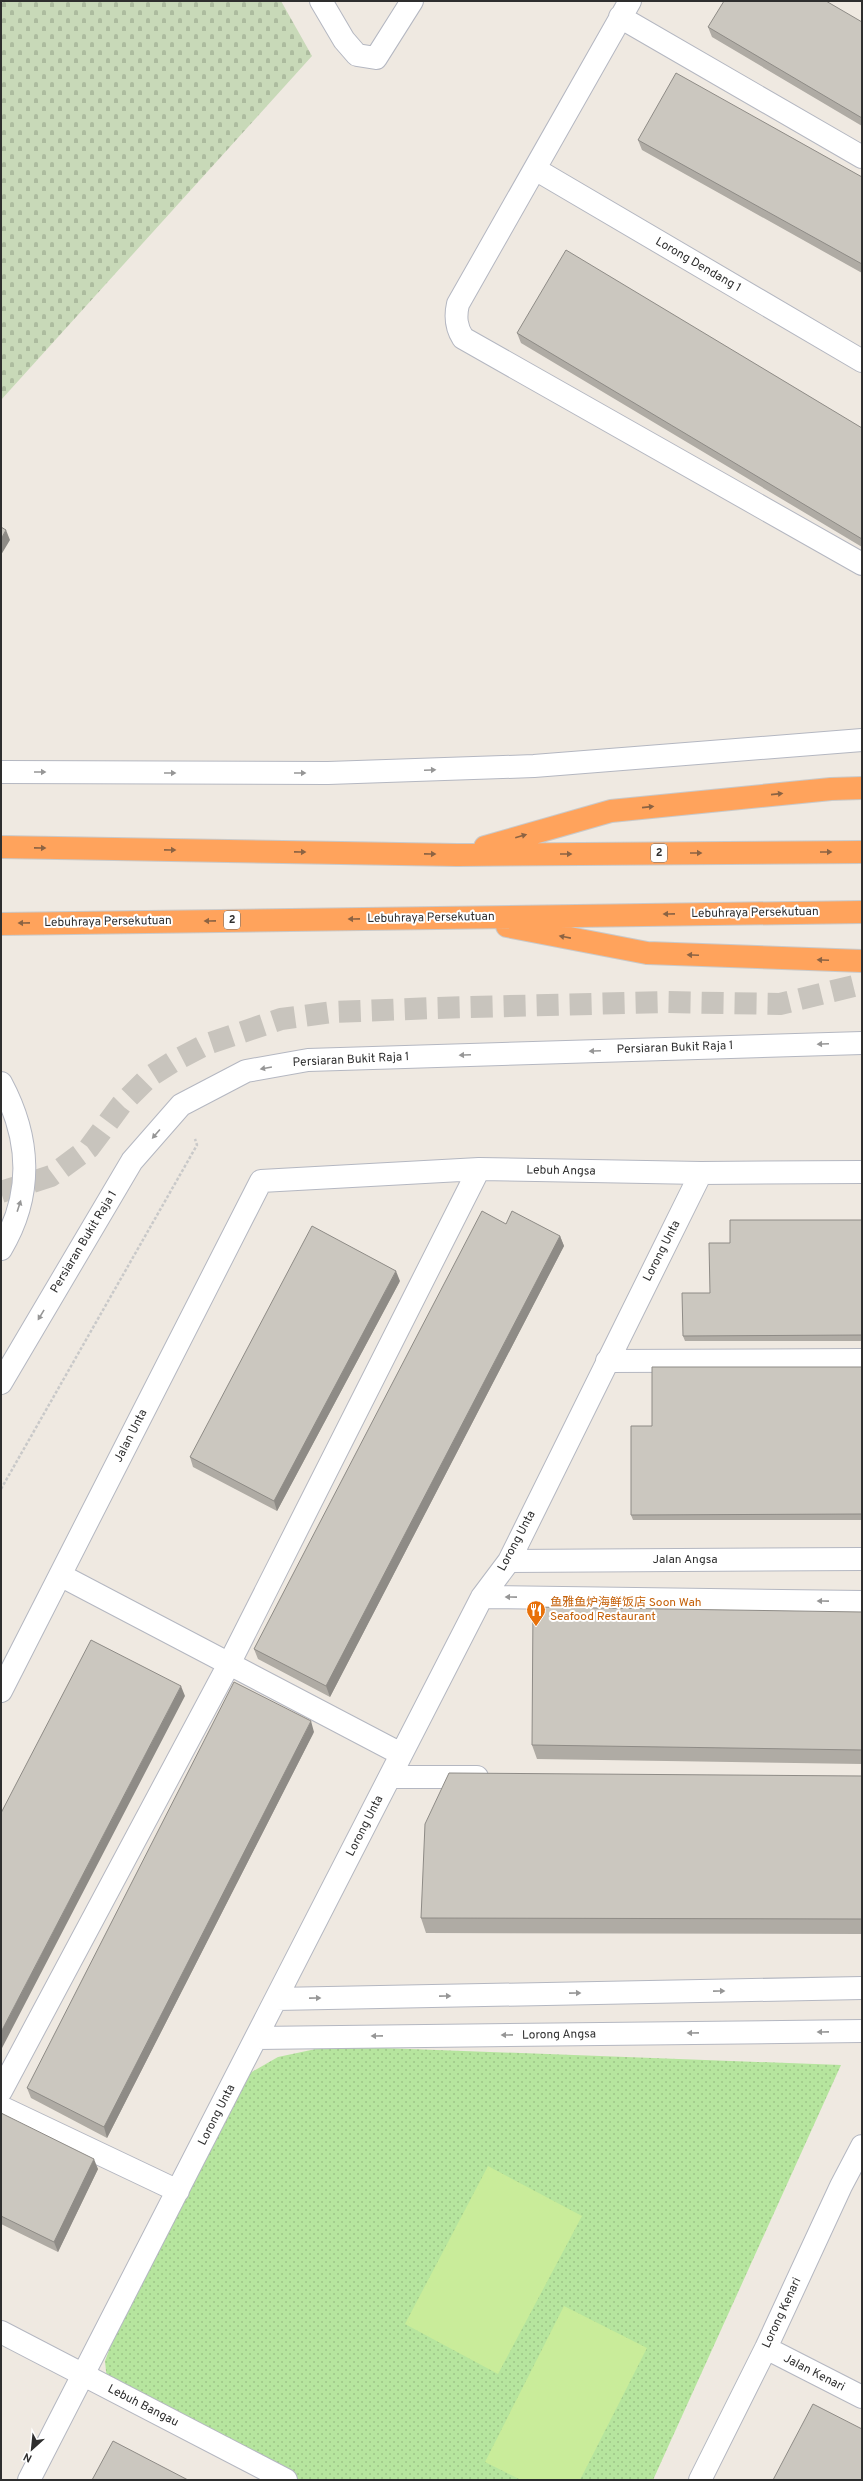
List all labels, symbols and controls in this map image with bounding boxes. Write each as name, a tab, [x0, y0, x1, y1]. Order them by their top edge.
street label: Lorong Dendang 1	[652, 234, 744, 296]
one-way arrow	[424, 767, 437, 773]
one-way arrow	[34, 769, 47, 775]
one-way arrow	[164, 770, 177, 776]
one-way arrow	[294, 770, 307, 776]
one-way arrow	[771, 791, 783, 798]
one-way arrow	[642, 804, 654, 810]
one-way arrow	[516, 833, 528, 839]
road number: 2	[651, 844, 667, 862]
one-way arrow	[34, 845, 47, 851]
one-way arrow	[164, 847, 177, 853]
one-way arrow	[294, 849, 307, 855]
one-way arrow	[820, 849, 832, 856]
one-way arrow	[690, 850, 703, 856]
one-way arrow	[424, 851, 437, 857]
one-way arrow	[560, 851, 573, 857]
street label: Lebuhraya Persekutuan	[691, 904, 819, 922]
street label: Lebuhraya Persekutuan	[367, 909, 495, 927]
road number: 2	[224, 911, 240, 929]
one-way arrow	[663, 911, 675, 918]
street label: Lebuhraya Persekutuan	[44, 913, 172, 931]
one-way arrow	[347, 916, 360, 922]
one-way arrow	[203, 918, 216, 924]
one-way arrow	[17, 920, 30, 926]
one-way arrow	[559, 934, 571, 940]
one-way arrow	[687, 951, 699, 958]
one-way arrow	[816, 957, 829, 963]
street label: Persiaran Bukit Raja 1	[616, 1038, 734, 1058]
one-way arrow	[816, 1041, 829, 1047]
one-way arrow	[588, 1048, 601, 1054]
street label: Persiaran Bukit Raja 1	[292, 1049, 410, 1071]
one-way arrow	[458, 1052, 471, 1058]
one-way arrow	[260, 1065, 272, 1071]
one-way arrow	[151, 1129, 160, 1140]
street label: Lebuh Angsa	[526, 1162, 596, 1180]
street label: Persiaran Bukit Raja 1	[47, 1188, 121, 1296]
one-way arrow	[16, 1199, 22, 1211]
street label: Lorong Unta	[640, 1218, 684, 1284]
one-way arrow	[38, 1309, 45, 1321]
street label: Jalan Unta	[111, 1407, 151, 1465]
street label: Lorong Unta	[494, 1508, 540, 1574]
street label: Jalan Angsa	[652, 1552, 718, 1568]
one-way arrow	[504, 1594, 517, 1600]
place label: 鱼雅鱼炉海鲜饭店 Soon Wah Seafood Restaurant	[550, 1595, 702, 1625]
one-way arrow	[816, 1598, 829, 1604]
restaurant icon: 鱼雅鱼炉海鲜饭店 Soon Wah Seafood Restaurant	[525, 1599, 547, 1627]
street label: Lorong Unta	[343, 1793, 387, 1859]
one-way arrow	[713, 1987, 725, 1994]
one-way arrow	[569, 1990, 582, 1996]
one-way arrow	[439, 1993, 452, 1999]
one-way arrow	[309, 1995, 322, 2001]
street label: Lorong Angsa	[522, 2026, 596, 2044]
one-way arrow	[816, 2029, 829, 2035]
one-way arrow	[686, 2030, 699, 2036]
one-way arrow	[500, 2032, 513, 2038]
one-way arrow	[370, 2033, 383, 2039]
street label: Lorong Unta	[195, 2082, 239, 2148]
street label: Lorong Kenari	[759, 2275, 805, 2351]
street label: Jalan Kenari	[780, 2351, 848, 2395]
street label: Lebuh Bangau	[105, 2381, 181, 2431]
north arrow	[12, 2429, 52, 2469]
text: N	[21, 2449, 35, 2465]

